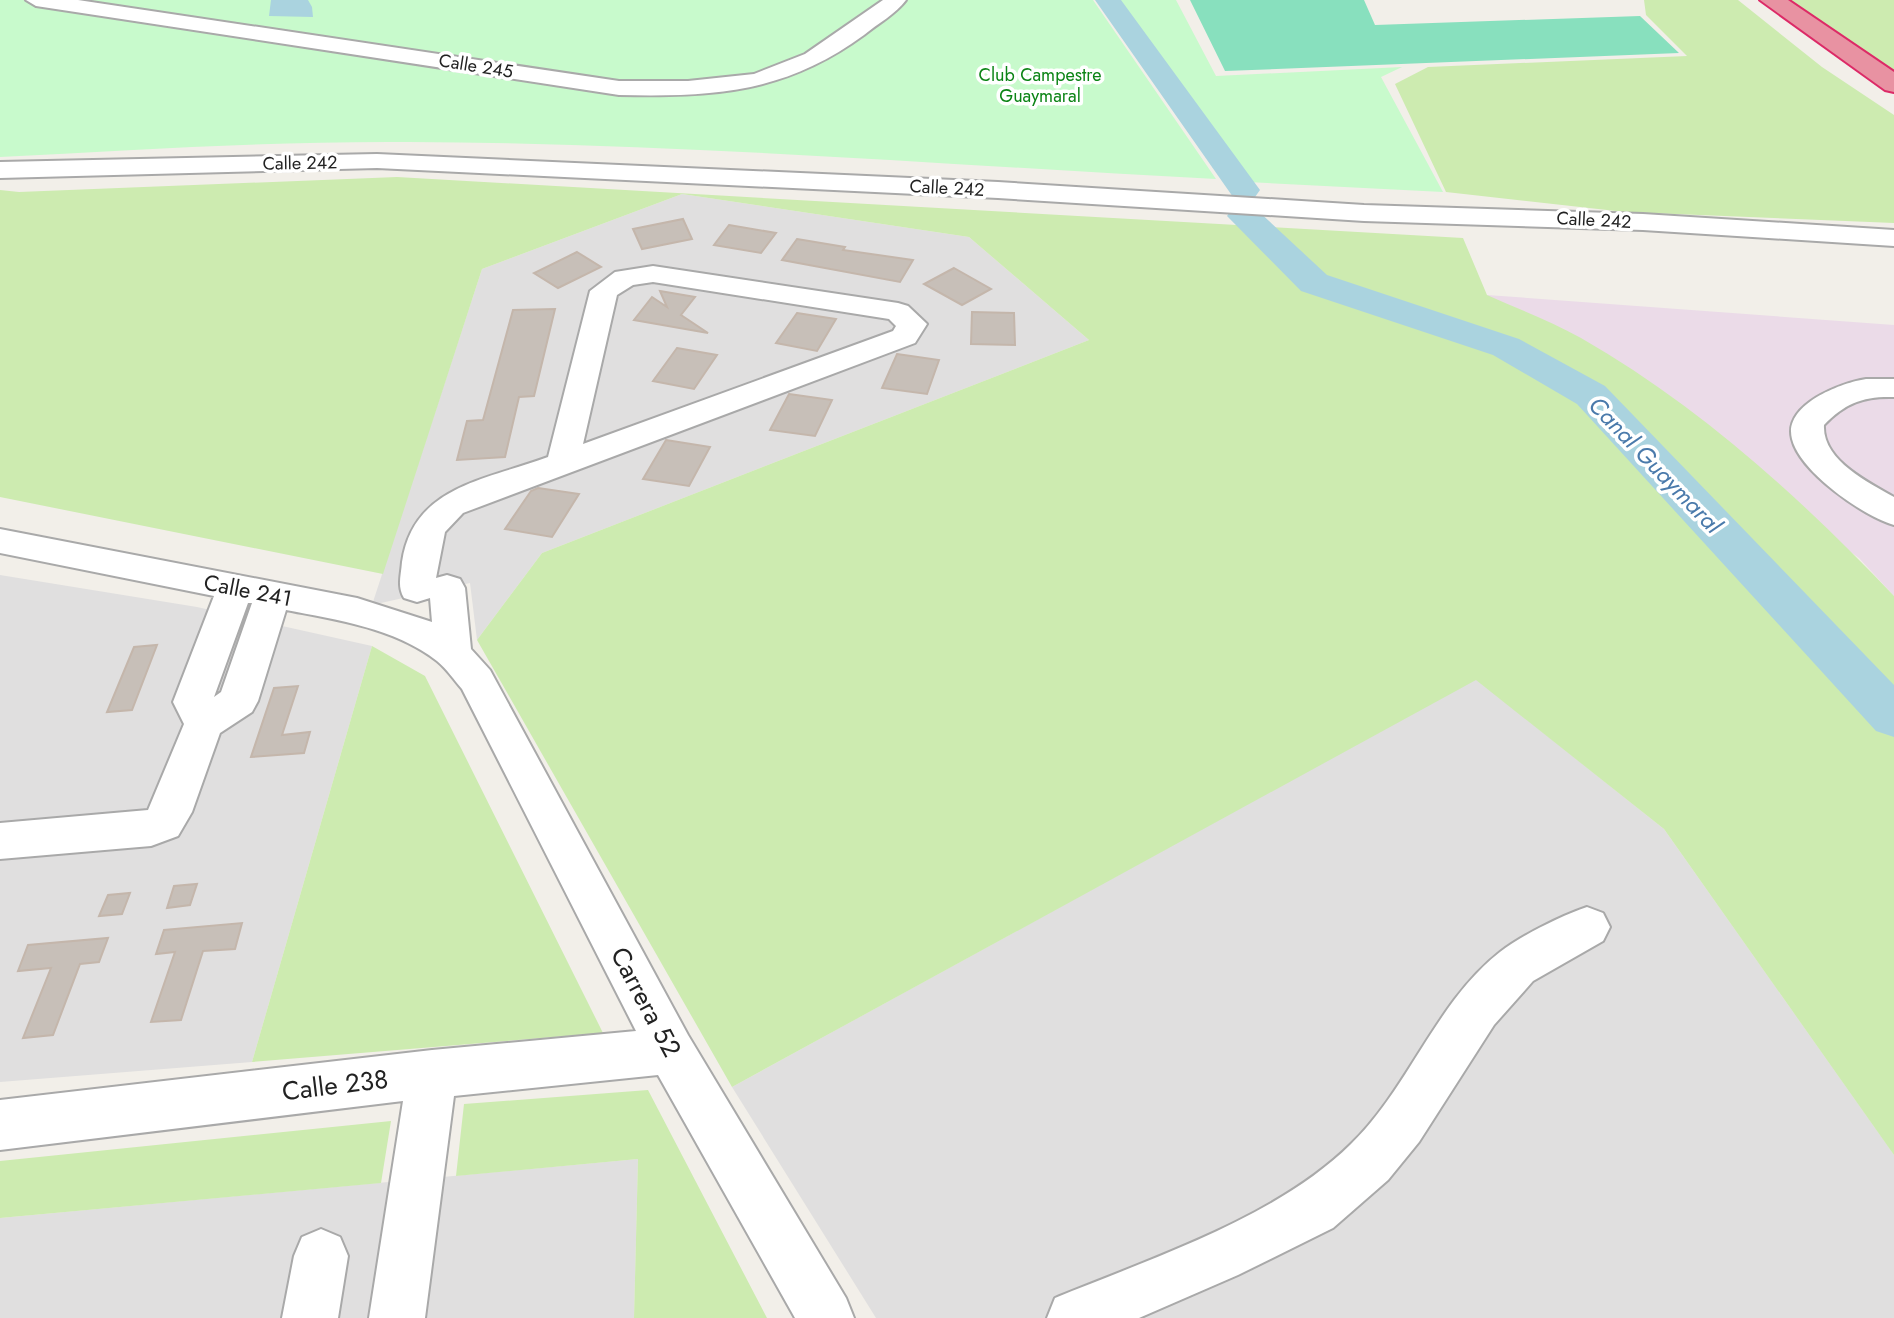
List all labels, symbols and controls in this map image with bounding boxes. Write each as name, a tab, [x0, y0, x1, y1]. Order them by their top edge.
street label: Calle 245	[437, 47, 515, 85]
park label: Club Campestre Guaymaral	[979, 62, 1101, 109]
street label: Calle 242	[262, 149, 338, 177]
street label: Calle 242	[909, 173, 985, 203]
street label: Calle 242	[1556, 205, 1632, 235]
water label: Canal Guaymaral	[1581, 388, 1731, 542]
street label: Calle 241	[201, 566, 295, 614]
street label: Carrera 52	[601, 940, 691, 1064]
street label: Calle 238	[280, 1060, 390, 1110]

